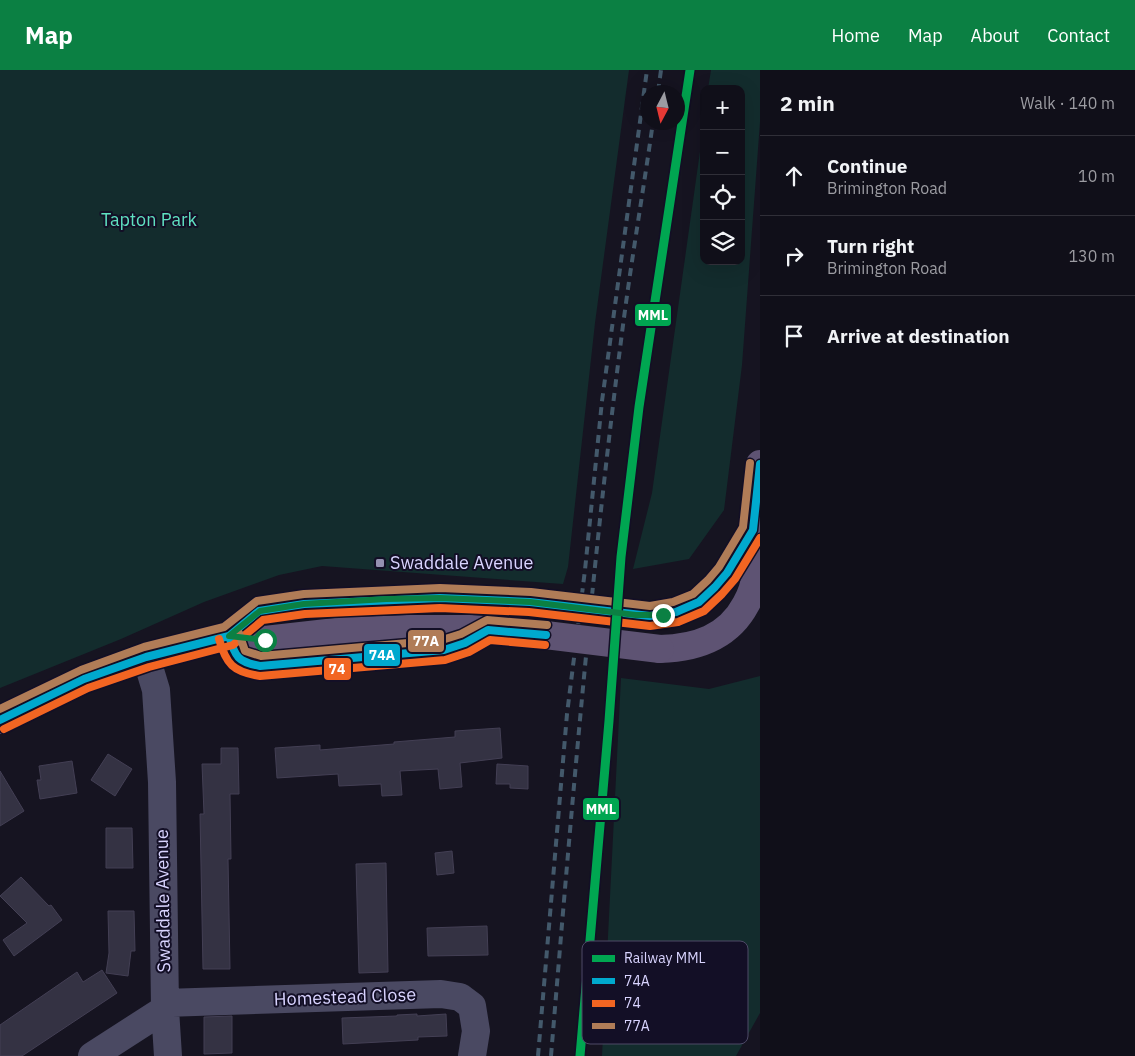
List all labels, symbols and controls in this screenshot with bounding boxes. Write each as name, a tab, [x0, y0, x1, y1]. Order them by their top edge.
text: Map	[25, 19, 73, 51]
text: Home	[832, 24, 880, 47]
text: Map	[908, 24, 943, 47]
text: About	[971, 24, 1019, 47]
text: Contact	[1047, 24, 1110, 47]
north arrow	[640, 85, 685, 130]
map controls	[700, 85, 745, 265]
button: +	[700, 85, 745, 130]
text: 2 min	[780, 89, 835, 117]
text: Walk · 140 m	[1020, 93, 1115, 113]
button: −	[700, 130, 745, 175]
text: Continue	[827, 154, 907, 178]
icon: ahead	[780, 162, 808, 190]
text: 10 m	[1078, 166, 1115, 186]
button: locate	[700, 175, 745, 220]
text: Brimington Road	[827, 178, 947, 198]
park label: Tapton Park	[101, 208, 198, 231]
button: layers	[700, 220, 745, 265]
text: Turn right	[827, 234, 914, 258]
icon: right	[780, 242, 808, 270]
text: 130 m	[1068, 246, 1115, 266]
text: Brimington Road	[827, 258, 947, 278]
line badge: MML	[634, 303, 672, 327]
text: MML	[638, 306, 668, 324]
icon: arrive	[780, 322, 808, 350]
text: Arrive at destination	[827, 324, 1010, 348]
place label: Swaddale Avenue	[390, 551, 533, 574]
marker: Swaddale Avenue	[374, 557, 386, 569]
route end	[652, 604, 675, 627]
route start	[254, 629, 277, 652]
line badge: 77A	[407, 629, 445, 653]
text: 77A	[413, 632, 440, 650]
line badge: 74A	[363, 643, 401, 667]
text: 74A	[369, 646, 396, 664]
line badge: 74	[323, 657, 352, 681]
text: 74	[329, 660, 345, 678]
line badge: MML	[582, 797, 620, 821]
text: MML	[586, 800, 616, 818]
street label: Swaddale Avenue	[150, 829, 175, 973]
legend	[582, 941, 748, 1044]
text: Railway MML	[624, 949, 706, 967]
text: 74A	[624, 972, 650, 990]
street label: Homestead Close	[273, 983, 417, 1010]
text: 74	[624, 994, 641, 1012]
text: 77A	[624, 1017, 650, 1035]

